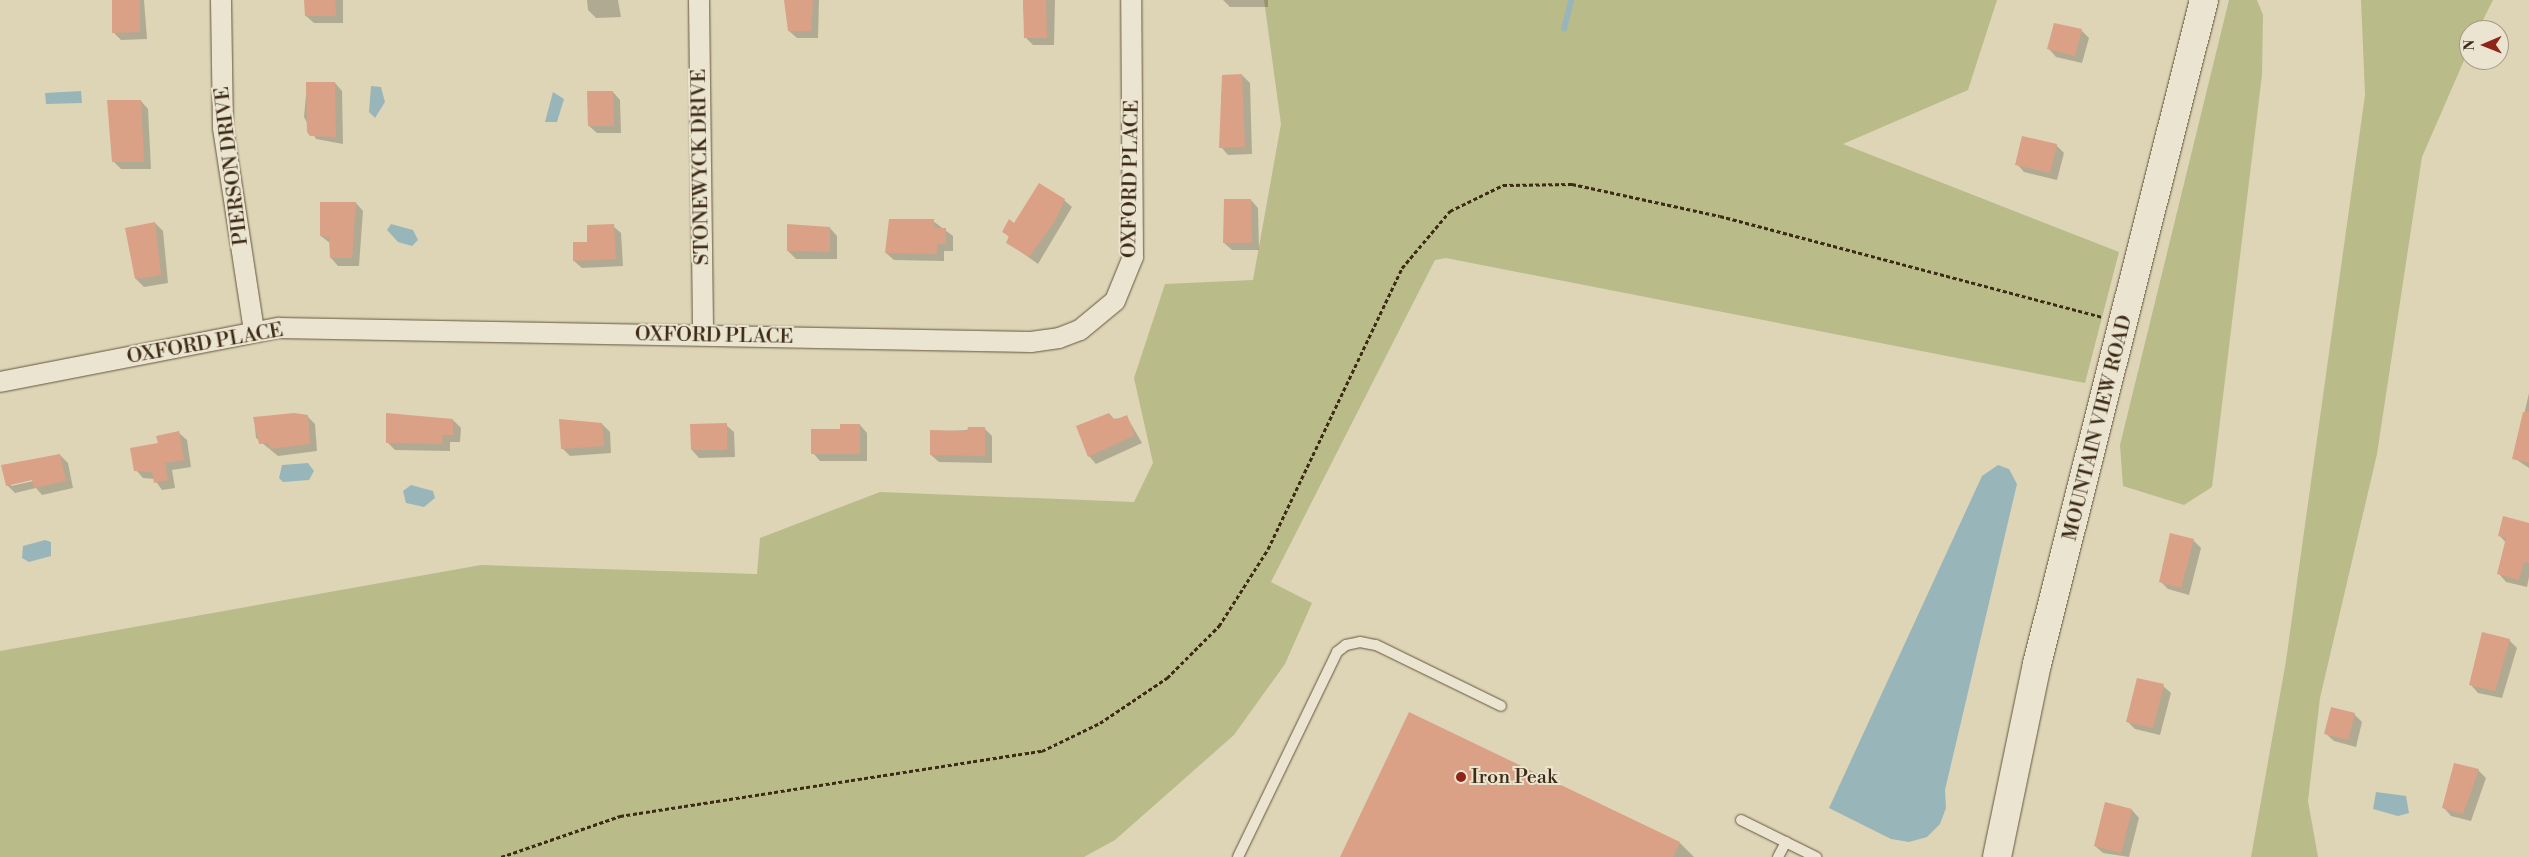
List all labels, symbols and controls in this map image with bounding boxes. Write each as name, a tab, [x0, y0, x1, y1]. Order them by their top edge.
north arrow	[2459, 20, 2509, 70]
text: N	[2461, 40, 2479, 51]
street label: STONEWYCK DRIVE	[687, 69, 715, 265]
street label: PIERSON DRIVE	[210, 85, 254, 247]
street label: OXFORD PLACE	[1118, 100, 1144, 258]
street label: MOUNTAIN VIEW ROAD	[2058, 313, 2138, 543]
street label: OXFORD PLACE	[125, 318, 285, 370]
street label: OXFORD PLACE	[635, 323, 793, 349]
place label: Iron Peak	[1471, 765, 1557, 789]
marker: Iron Peak	[1455, 771, 1467, 783]

